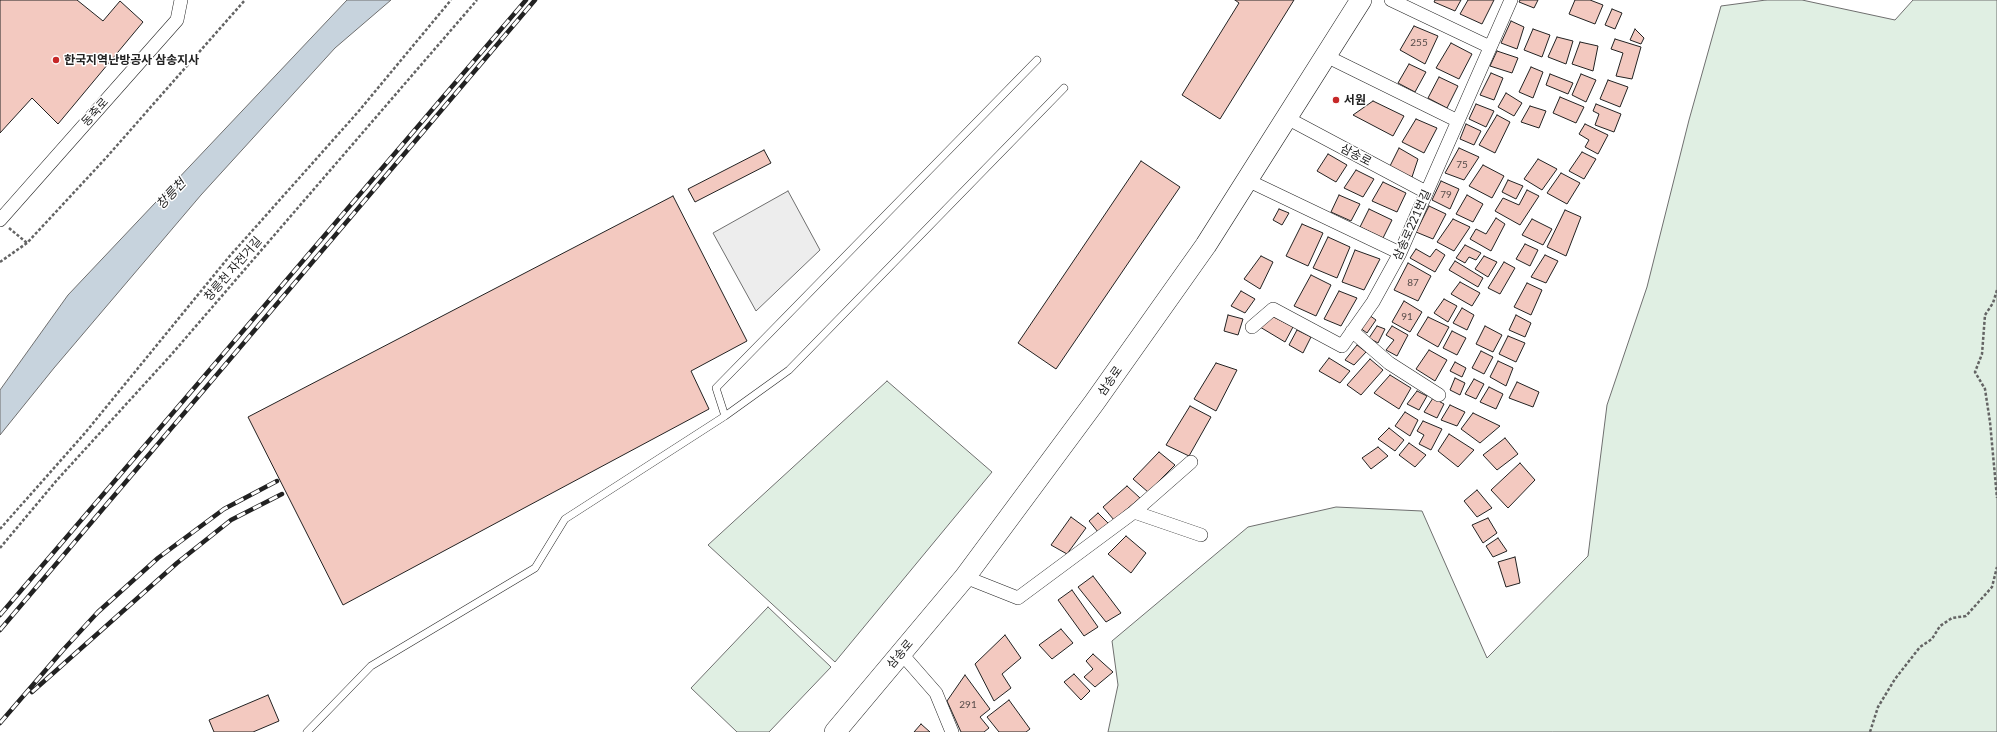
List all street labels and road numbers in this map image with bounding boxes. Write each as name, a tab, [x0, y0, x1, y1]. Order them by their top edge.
street label: 동축로	[79, 95, 111, 129]
street label: 삼송로	[1338, 141, 1374, 169]
street label: 삼송로221번길	[1390, 187, 1434, 263]
street label: 창릉천 자전거길	[201, 234, 265, 304]
street label: 삼송로	[1095, 363, 1125, 399]
street label: 삼송로	[884, 637, 916, 671]

